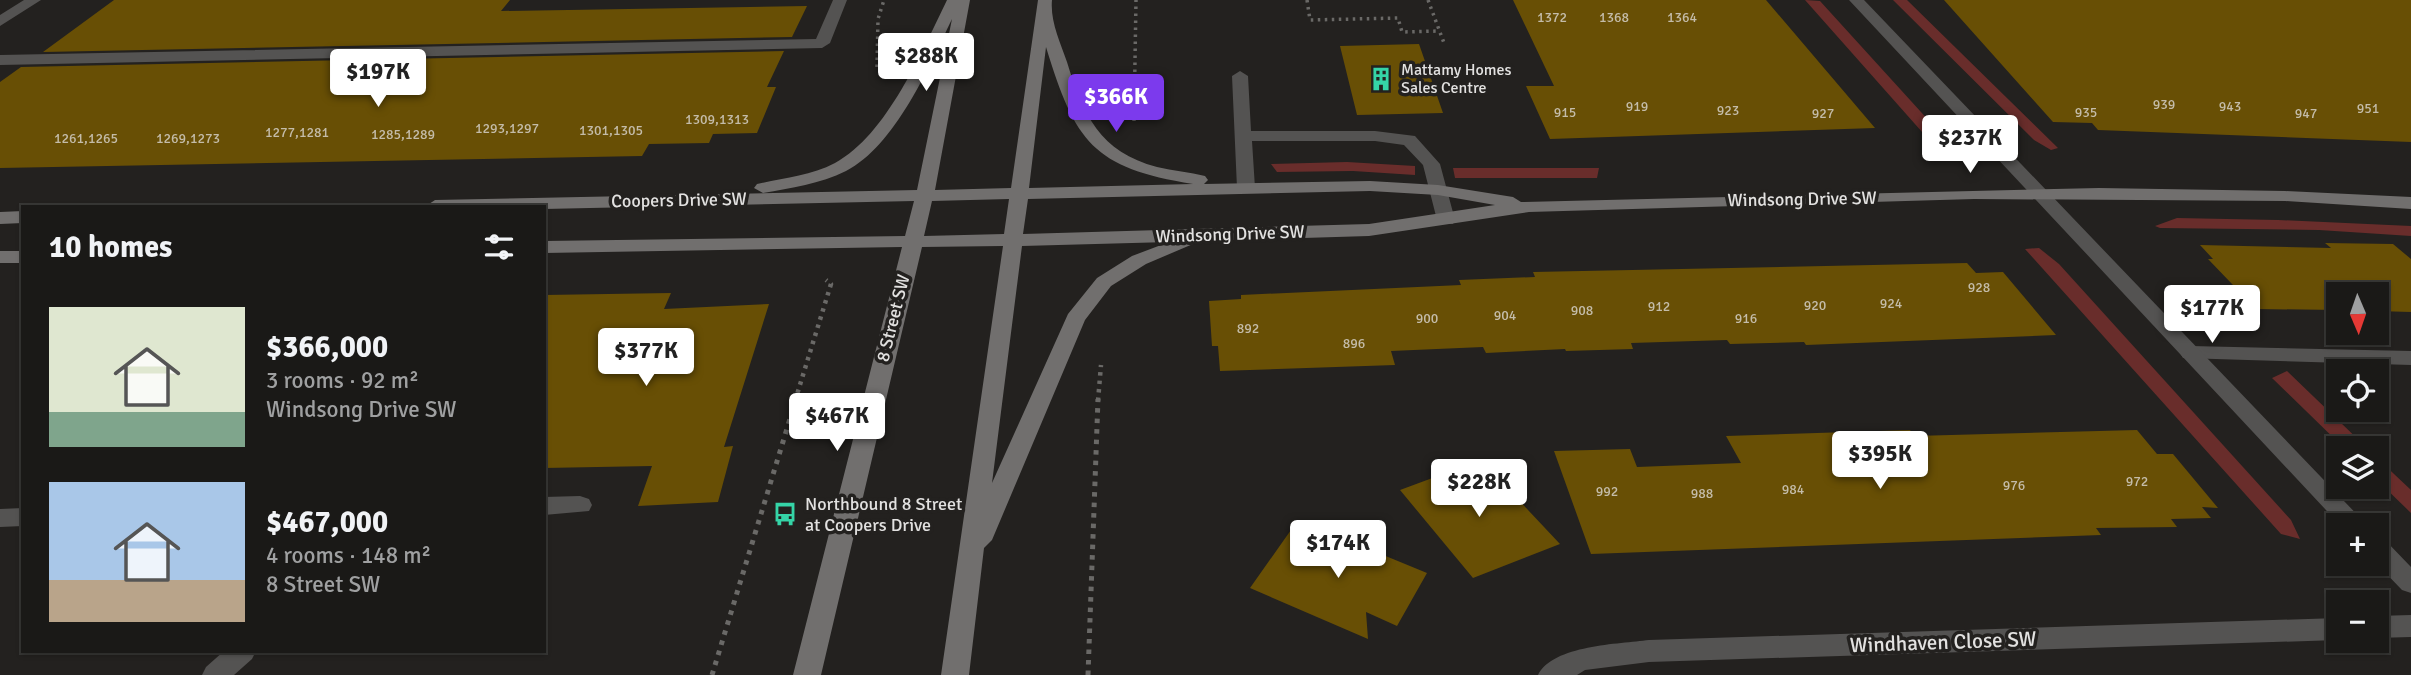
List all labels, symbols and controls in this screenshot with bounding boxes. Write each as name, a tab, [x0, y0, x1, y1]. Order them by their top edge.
house number: 1372	[1537, 9, 1567, 26]
house number: 1368	[1599, 9, 1629, 26]
house number: 1364	[1667, 9, 1698, 26]
pin: $288K	[877, 34, 975, 93]
text: $288K	[894, 41, 958, 70]
pin: $197K	[329, 50, 427, 109]
text: $197K	[346, 57, 410, 86]
place label: Mattamy Homes Sales Centre	[1401, 60, 1512, 98]
building icon: Mattamy Homes Sales Centre	[1367, 65, 1395, 93]
pin: $366K	[1067, 74, 1165, 134]
text: $366K	[1084, 82, 1148, 111]
house number: 939	[2153, 96, 2175, 113]
house number: 919	[1626, 98, 1648, 115]
house number: 943	[2219, 98, 2241, 115]
house number: 951	[2357, 100, 2379, 117]
house number: 923	[1717, 102, 1739, 119]
house number: 915	[1554, 104, 1576, 121]
house number: 935	[2075, 104, 2097, 121]
house number: 927	[1812, 105, 1834, 122]
house number: 947	[2295, 105, 2317, 122]
house number: 1309,1313	[685, 111, 749, 128]
pin: $237K	[1921, 116, 2019, 175]
house number: 1293,1297	[475, 120, 539, 137]
house number: 1301,1305	[579, 122, 643, 139]
text: $237K	[1938, 123, 2002, 152]
house number: 1277,1281	[265, 124, 329, 141]
house number: 1285,1289	[371, 126, 435, 143]
house number: 1261,1265	[54, 130, 118, 147]
house number: 1269,1273	[156, 130, 220, 147]
street label: Windsong Drive SW	[1727, 187, 1877, 211]
street label: Coopers Drive SW	[611, 188, 747, 212]
street label: Windsong Drive SW	[1155, 220, 1305, 248]
icon: filters	[480, 228, 518, 266]
text: 10 homes	[49, 229, 172, 266]
street label: 8 Street SW	[872, 272, 914, 364]
house number: 928	[1968, 279, 1990, 296]
north arrow	[2326, 282, 2389, 345]
map controls	[2326, 282, 2389, 653]
pin: $177K	[2163, 286, 2261, 345]
text: $177K	[2180, 293, 2244, 322]
house number: 924	[1880, 295, 1903, 312]
house number: 920	[1804, 297, 1826, 314]
house number: 912	[1648, 298, 1670, 315]
house number: 908	[1571, 302, 1593, 319]
house number: 904	[1494, 307, 1517, 324]
house number: 900	[1416, 310, 1438, 327]
house number: 916	[1735, 310, 1757, 327]
house number: 892	[1237, 320, 1259, 337]
pin: $377K	[597, 328, 695, 388]
text: $366,000	[266, 329, 388, 366]
icon: home	[105, 335, 189, 419]
house number: 896	[1343, 335, 1365, 352]
text: $377K	[614, 336, 678, 365]
button: locate	[2326, 359, 2389, 422]
text: 3 rooms · 92 m²	[266, 366, 419, 395]
pin: $467K	[788, 393, 886, 453]
text: Windsong Drive SW	[266, 395, 457, 424]
text: $467K	[805, 401, 869, 430]
pin: $395K	[1831, 432, 1929, 491]
button: layers	[2326, 436, 2389, 499]
text: $395K	[1848, 439, 1912, 468]
pin: $228K	[1430, 460, 1528, 519]
text: $228K	[1447, 467, 1511, 496]
house number: 972	[2126, 473, 2148, 490]
house number: 976	[2003, 477, 2025, 494]
house number: 984	[1782, 481, 1805, 498]
house number: 992	[1596, 483, 1618, 500]
house number: 988	[1691, 485, 1713, 502]
place label: Northbound 8 Street at Coopers Drive	[805, 493, 962, 536]
bus stop icon: Northbound 8 Street at Coopers Drive	[771, 500, 799, 528]
text: $467,000	[266, 504, 388, 541]
icon: home	[105, 510, 189, 594]
button: +	[2326, 513, 2389, 576]
pin: $174K	[1289, 520, 1387, 580]
text: $174K	[1306, 528, 1370, 557]
text: 4 rooms · 148 m²	[266, 541, 431, 570]
text: 8 Street SW	[266, 570, 380, 599]
button: −	[2326, 590, 2389, 653]
street label: Windhaven Close SW	[1849, 626, 2037, 658]

